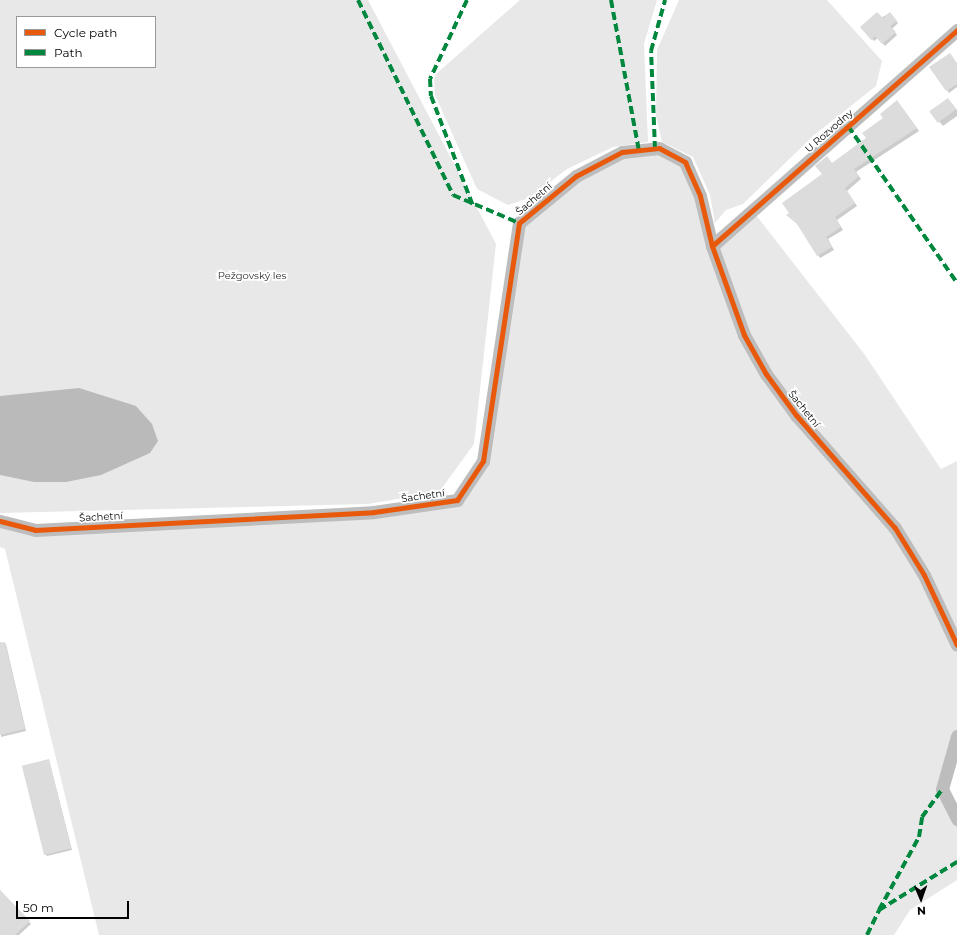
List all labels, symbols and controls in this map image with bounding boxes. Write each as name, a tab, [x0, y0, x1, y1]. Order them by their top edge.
legend	[16, 16, 156, 68]
text: Cycle path	[54, 25, 117, 40]
text: Path	[54, 45, 83, 60]
street label: U Rozvodny	[803, 107, 855, 155]
street label: Šachetní	[513, 180, 555, 218]
park label: Pežgovský les	[218, 270, 286, 282]
street label: Šachetní	[786, 388, 822, 430]
street label: Šachetní	[400, 487, 446, 505]
street label: Šachetní	[79, 510, 123, 524]
north arrow	[901, 879, 941, 919]
scale bar	[18, 893, 131, 919]
text: 50 m	[23, 900, 54, 915]
text: N	[917, 904, 926, 918]

